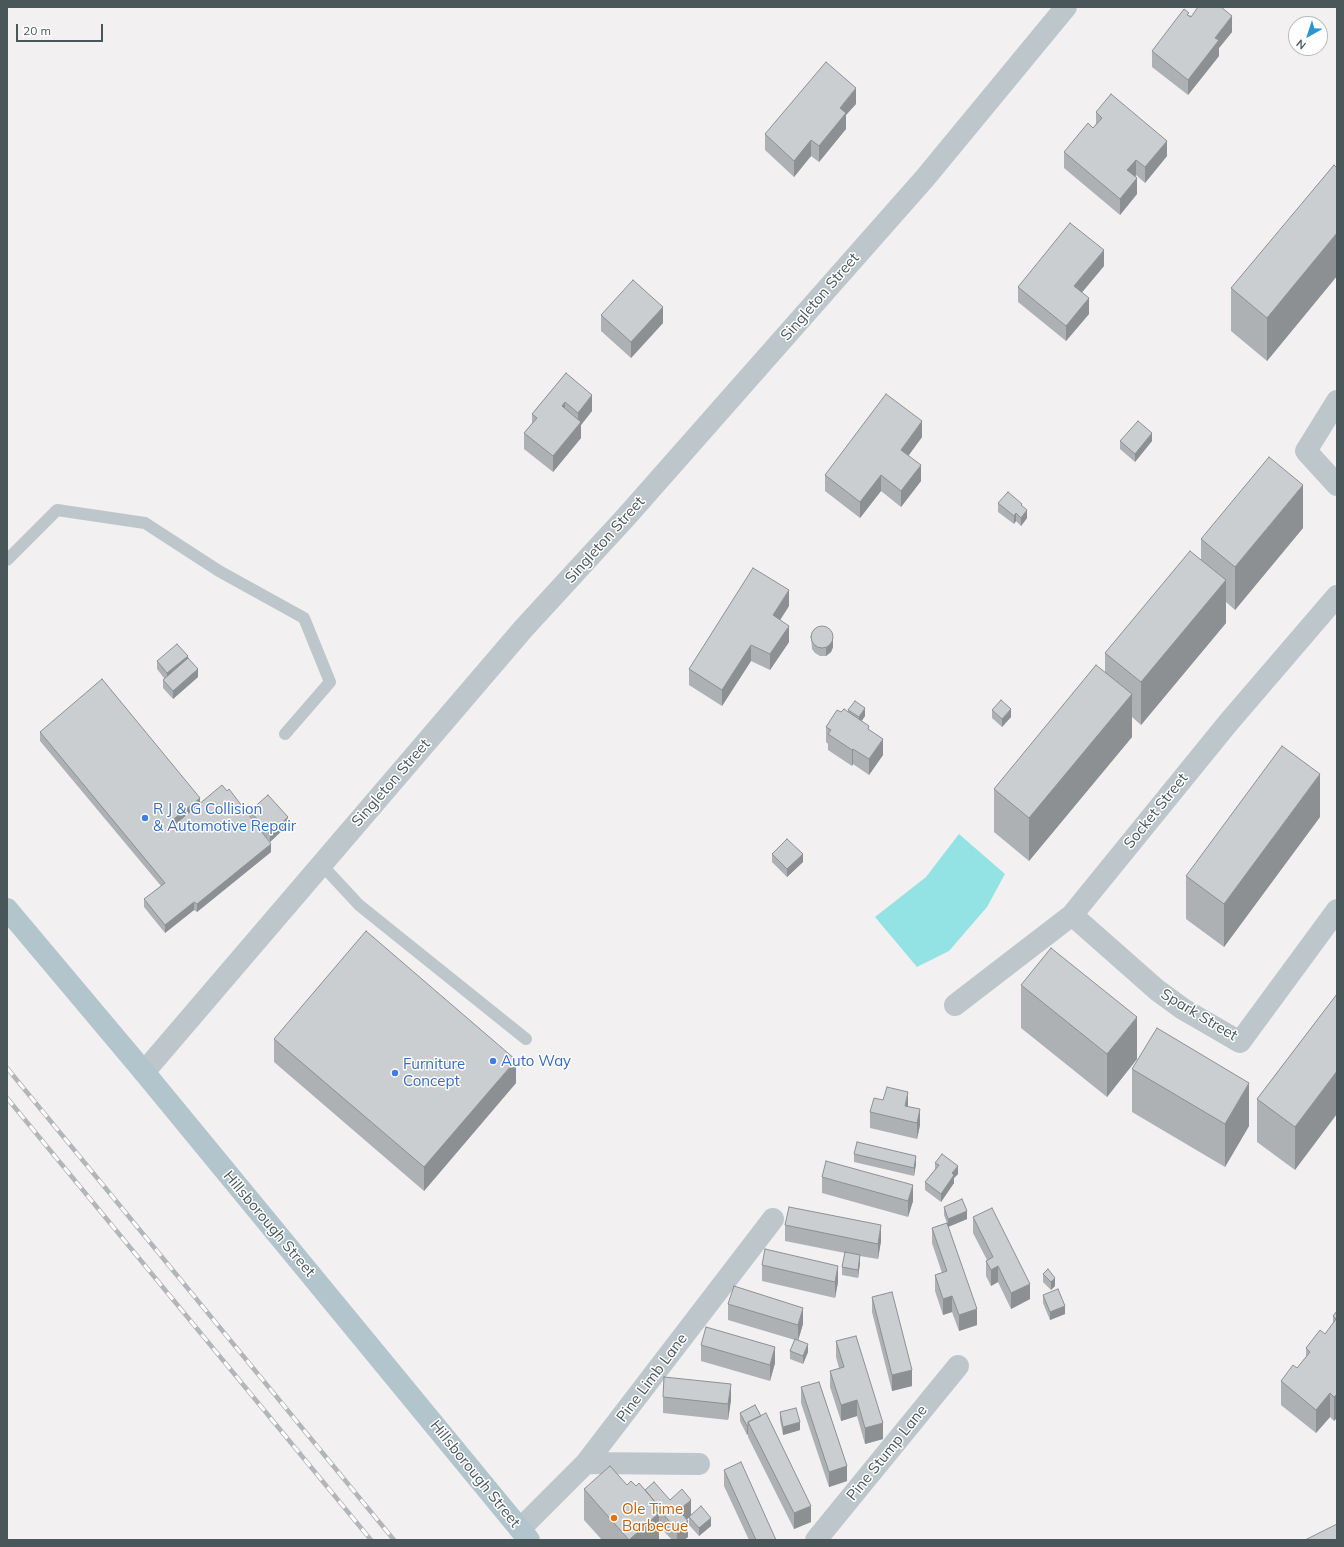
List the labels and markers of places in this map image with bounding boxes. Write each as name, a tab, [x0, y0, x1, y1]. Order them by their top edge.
place label: R J & G Collision & Automotive Repair	[153, 800, 296, 835]
marker: R J & G Collision & Automotive Repair	[140, 813, 150, 823]
place label: Auto Way	[501, 1052, 571, 1070]
place label: Furniture Concept	[403, 1055, 465, 1090]
marker: Auto Way	[488, 1056, 498, 1066]
marker: Furniture Concept	[390, 1068, 400, 1078]
place label: Ole Time Barbecue	[622, 1500, 688, 1535]
marker: Ole Time Barbecue	[609, 1513, 619, 1523]

